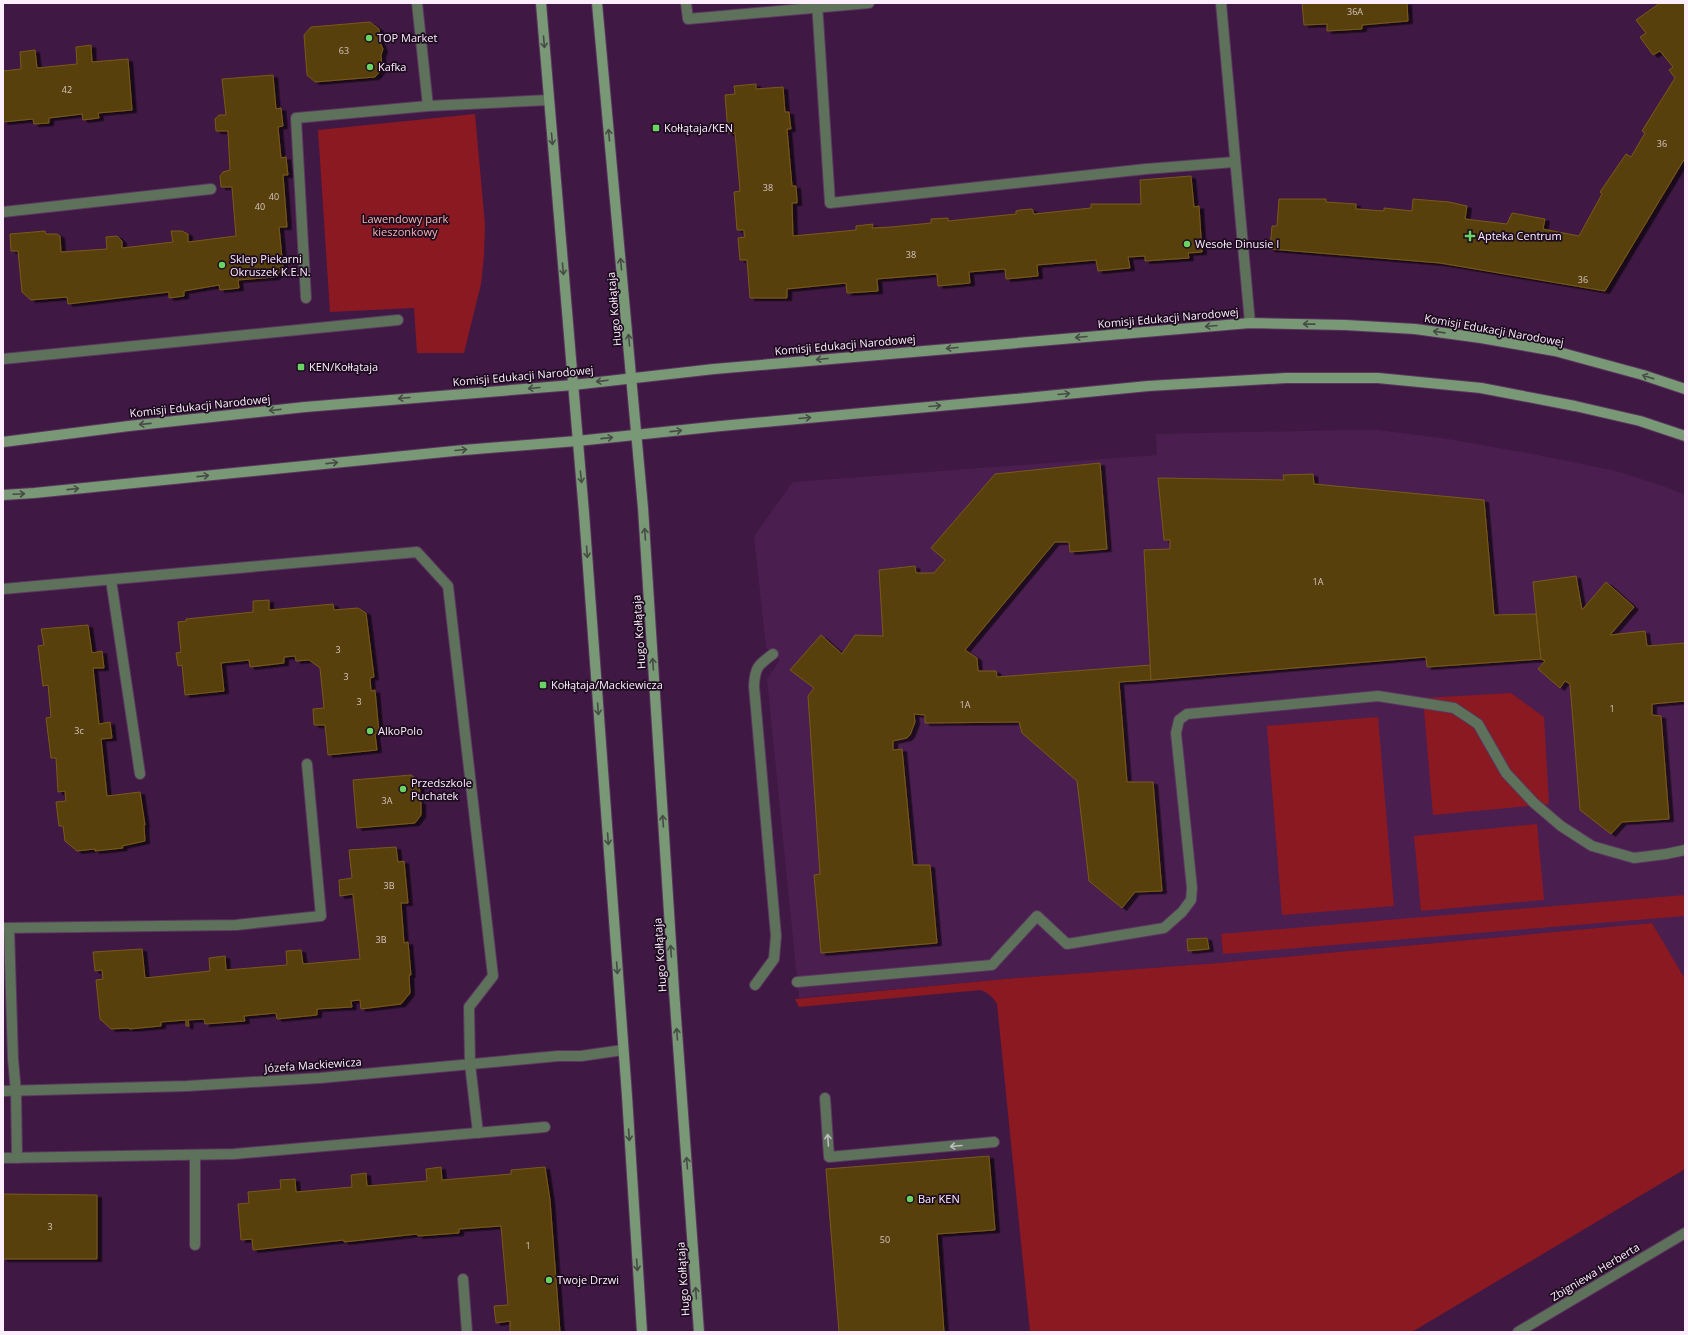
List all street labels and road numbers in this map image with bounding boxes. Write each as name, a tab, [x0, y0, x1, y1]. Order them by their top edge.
street label: Hugo Kołłątaja	[603, 271, 624, 347]
street label: Komisji Edukacji Narodowej	[1097, 304, 1239, 331]
street label: Komisji Edukacji Narodowej	[1423, 310, 1565, 349]
street label: Komisji Edukacji Narodowej	[774, 331, 916, 358]
street label: Komisji Edukacji Narodowej	[452, 362, 594, 389]
street label: Komisji Edukacji Narodowej	[129, 391, 271, 420]
street label: Hugo Kołłątaja	[628, 594, 649, 670]
street label: Hugo Kołłątaja	[649, 917, 670, 993]
street label: Józefa Mackiewicza	[263, 1054, 362, 1075]
street label: Zbigniewa Herberta	[1548, 1239, 1642, 1304]
street label: Hugo Kołłątaja	[672, 1241, 693, 1317]

